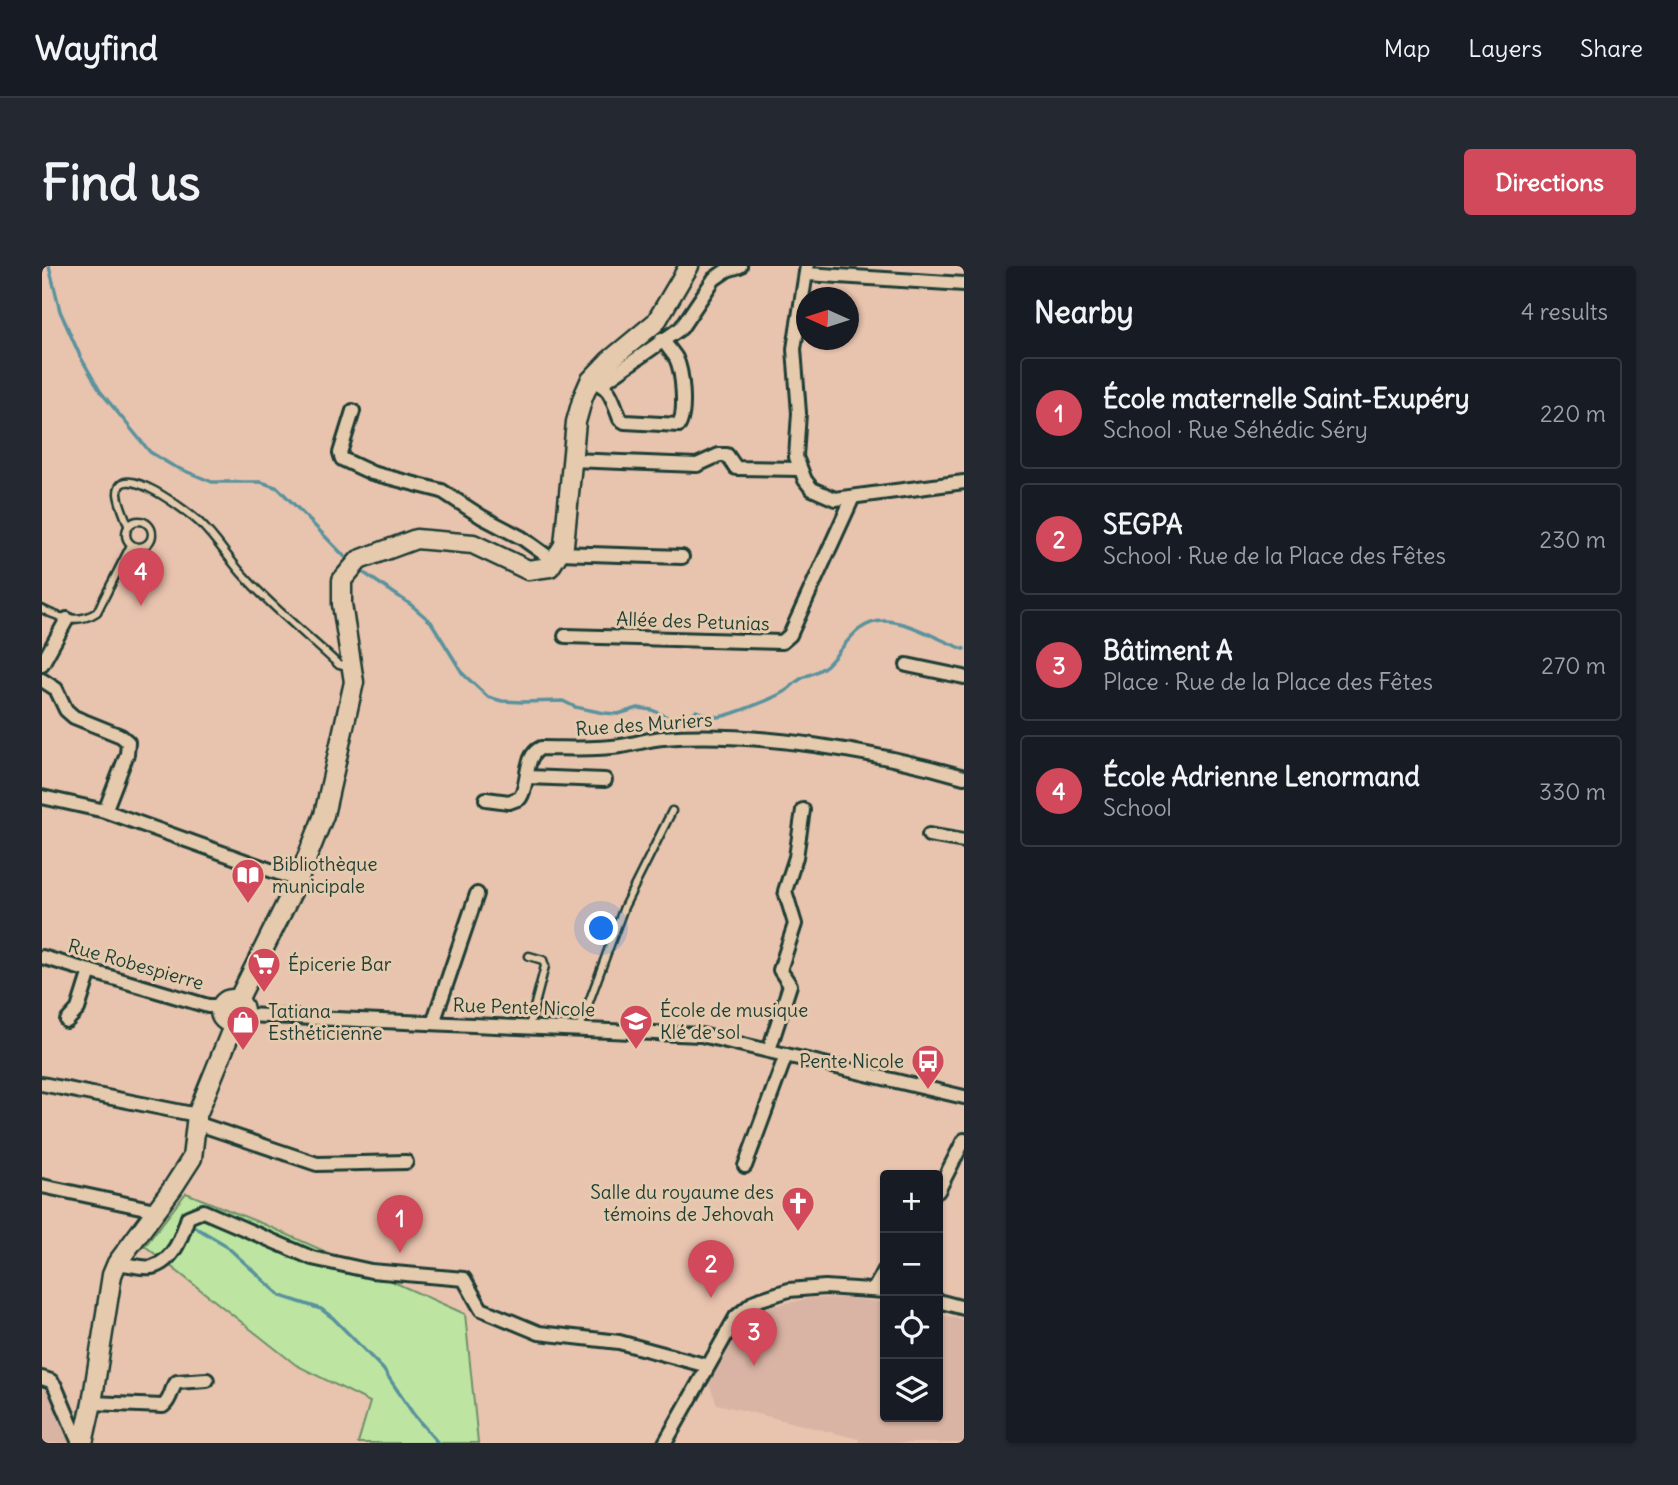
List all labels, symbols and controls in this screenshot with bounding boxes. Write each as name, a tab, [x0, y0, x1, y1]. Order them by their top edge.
text: Wayfind	[35, 27, 158, 69]
text: Map	[1384, 33, 1430, 63]
text: Layers	[1468, 33, 1542, 63]
text: Share	[1580, 33, 1643, 63]
button: Directions	[1464, 149, 1636, 215]
text: Find us	[42, 152, 200, 213]
north arrow	[796, 287, 859, 350]
text: Nearby	[1034, 293, 1134, 331]
text: 4 results	[1521, 297, 1608, 326]
text: École maternelle Saint-Exupéry	[1103, 382, 1470, 415]
text: 1	[1054, 399, 1064, 428]
text: 220 m	[1540, 399, 1606, 428]
text: School · Rue Séhédic Séry	[1103, 415, 1368, 444]
text: SEGPA	[1103, 508, 1183, 541]
text: 2	[1053, 525, 1065, 554]
text: 230 m	[1540, 525, 1606, 554]
text: School · Rue de la Place des Fêtes	[1103, 541, 1446, 570]
pin: 4	[118, 548, 164, 606]
street label: Allée des Petunias	[616, 606, 770, 636]
text: Bâtiment A	[1103, 634, 1233, 667]
text: 3	[1052, 651, 1066, 680]
text: 270 m	[1541, 651, 1606, 680]
text: Place · Rue de la Place des Fêtes	[1103, 667, 1433, 696]
street label: Rue des Muriers	[575, 707, 713, 741]
text: École Adrienne Lenormand	[1103, 760, 1420, 793]
text: 4	[1052, 777, 1066, 806]
text: 330 m	[1539, 777, 1606, 806]
text: School	[1103, 793, 1172, 822]
place label: Bibliothèque municipale	[272, 852, 378, 898]
library icon: Bibliothèque municipale	[229, 856, 267, 905]
your location	[584, 911, 618, 945]
street label: Rue Robespierre	[65, 933, 207, 995]
supermarket icon: Épicerie Bar	[245, 945, 283, 994]
place label: Épicerie Bar	[288, 952, 392, 976]
street label: Rue Pente Nicole	[452, 993, 596, 1021]
place label: École de musique Klé de sol	[660, 998, 808, 1044]
place label: Tatiana Esthéticienne	[268, 999, 383, 1045]
school or university icon: École de musique Klé de sol	[617, 1002, 655, 1051]
shop icon: Tatiana Esthéticienne	[224, 1003, 262, 1052]
bus stop icon: Pente Nicole	[909, 1042, 947, 1091]
place label: Pente Nicole	[799, 1049, 904, 1073]
map controls	[880, 1170, 943, 1422]
button: +	[880, 1170, 943, 1233]
place label: Salle du royaume des témoins de Jehovah	[590, 1180, 774, 1226]
church icon: Salle du royaume des témoins de Jehovah	[779, 1184, 817, 1233]
pin: 1	[377, 1195, 423, 1253]
button: −	[880, 1233, 943, 1296]
pin: 2	[688, 1240, 734, 1298]
button: locate	[880, 1296, 943, 1359]
pin: 3	[731, 1308, 777, 1366]
button: layers	[880, 1359, 943, 1422]

